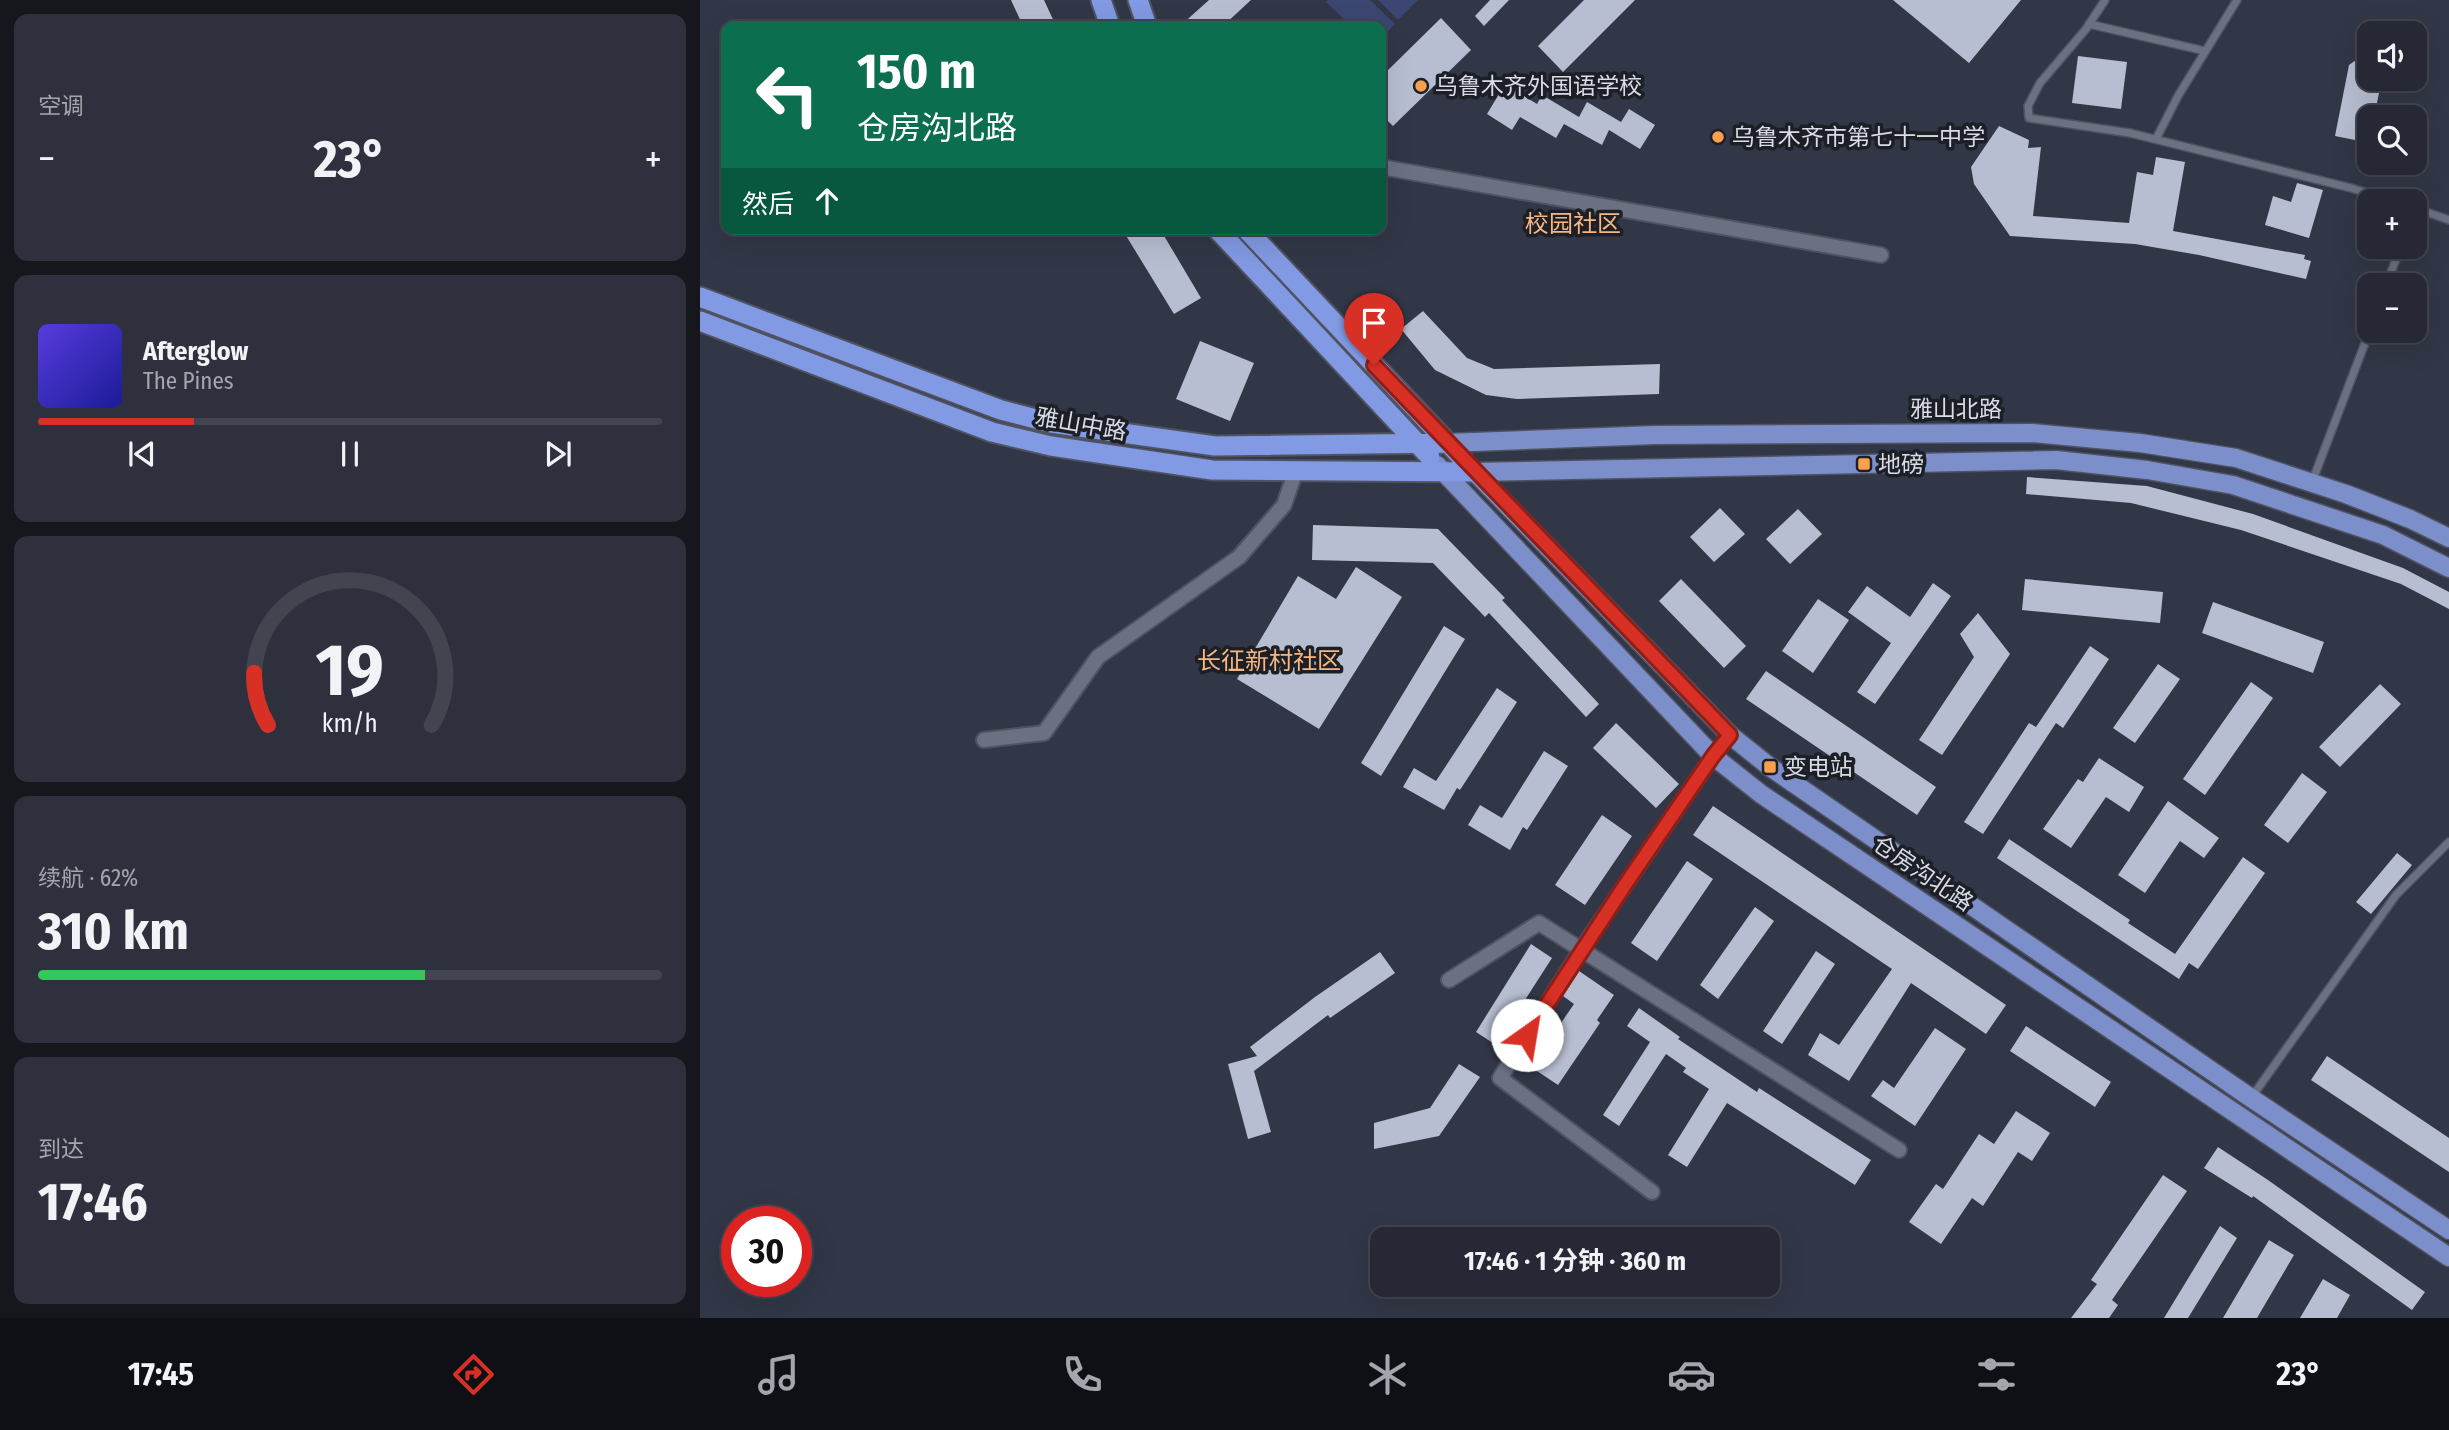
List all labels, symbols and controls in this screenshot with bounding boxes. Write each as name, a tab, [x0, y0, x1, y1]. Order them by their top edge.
map controls	[2357, 21, 2427, 343]
button: sound	[2357, 21, 2427, 91]
text: 150 m	[857, 42, 976, 101]
icon: left	[742, 49, 833, 140]
place label: 乌鲁木齐外国语学校	[1435, 72, 1642, 100]
marker: 乌鲁木齐外国语学校	[1413, 78, 1429, 94]
text: 空调	[38, 92, 84, 120]
button: search	[2357, 105, 2427, 175]
text: 仓房沟北路	[857, 109, 1017, 147]
place label: 乌鲁木齐市第七十一中学	[1732, 123, 1985, 151]
text: 23°	[313, 128, 386, 191]
marker: 乌鲁木齐市第七十一中学	[1710, 129, 1726, 145]
text: −	[38, 136, 55, 182]
text: +	[645, 136, 662, 182]
icon: ahead	[808, 182, 846, 220]
text: 然后	[742, 189, 794, 220]
button: +	[2357, 189, 2427, 259]
district label: 校园社区	[1525, 210, 1621, 238]
button: −	[2357, 273, 2427, 343]
pin	[1344, 293, 1404, 365]
icon: arrive	[1355, 304, 1393, 342]
text: Afterglow	[143, 336, 248, 367]
text: The Pines	[143, 367, 234, 395]
street label: 雅山北路	[1910, 395, 2002, 423]
street label: 雅山中路	[1033, 402, 1129, 446]
icon: previous	[123, 435, 161, 473]
icon: pause	[331, 435, 369, 473]
icon: next	[539, 435, 577, 473]
place label: 地磅	[1878, 450, 1924, 478]
marker: 地磅	[1856, 456, 1872, 472]
text: 19	[316, 627, 384, 714]
district label: 长征新村社区	[1197, 647, 1341, 675]
text: km/h	[322, 709, 378, 739]
place label: 变电站	[1784, 753, 1853, 781]
marker: 变电站	[1762, 759, 1778, 775]
street label: 仓房沟北路	[1868, 829, 1978, 917]
text: 续航 · 62%	[38, 864, 138, 892]
text: 310 km	[38, 900, 189, 963]
position arrow	[1490, 998, 1564, 1072]
text: 到达	[38, 1135, 84, 1163]
text: 17:46	[38, 1171, 148, 1234]
speed limit sign: 30	[721, 1206, 812, 1297]
text: 17:46 · 1 分钟 · 360 m	[1464, 1246, 1686, 1277]
icon: directions	[449, 1350, 498, 1399]
icon: music	[754, 1350, 803, 1399]
icon: phone	[1058, 1350, 1107, 1399]
icon: climate	[1363, 1350, 1412, 1399]
icon: car	[1667, 1350, 1716, 1399]
icon: filters	[1972, 1350, 2021, 1399]
text: 17:45	[128, 1355, 194, 1393]
text: 23°	[2276, 1355, 2321, 1393]

